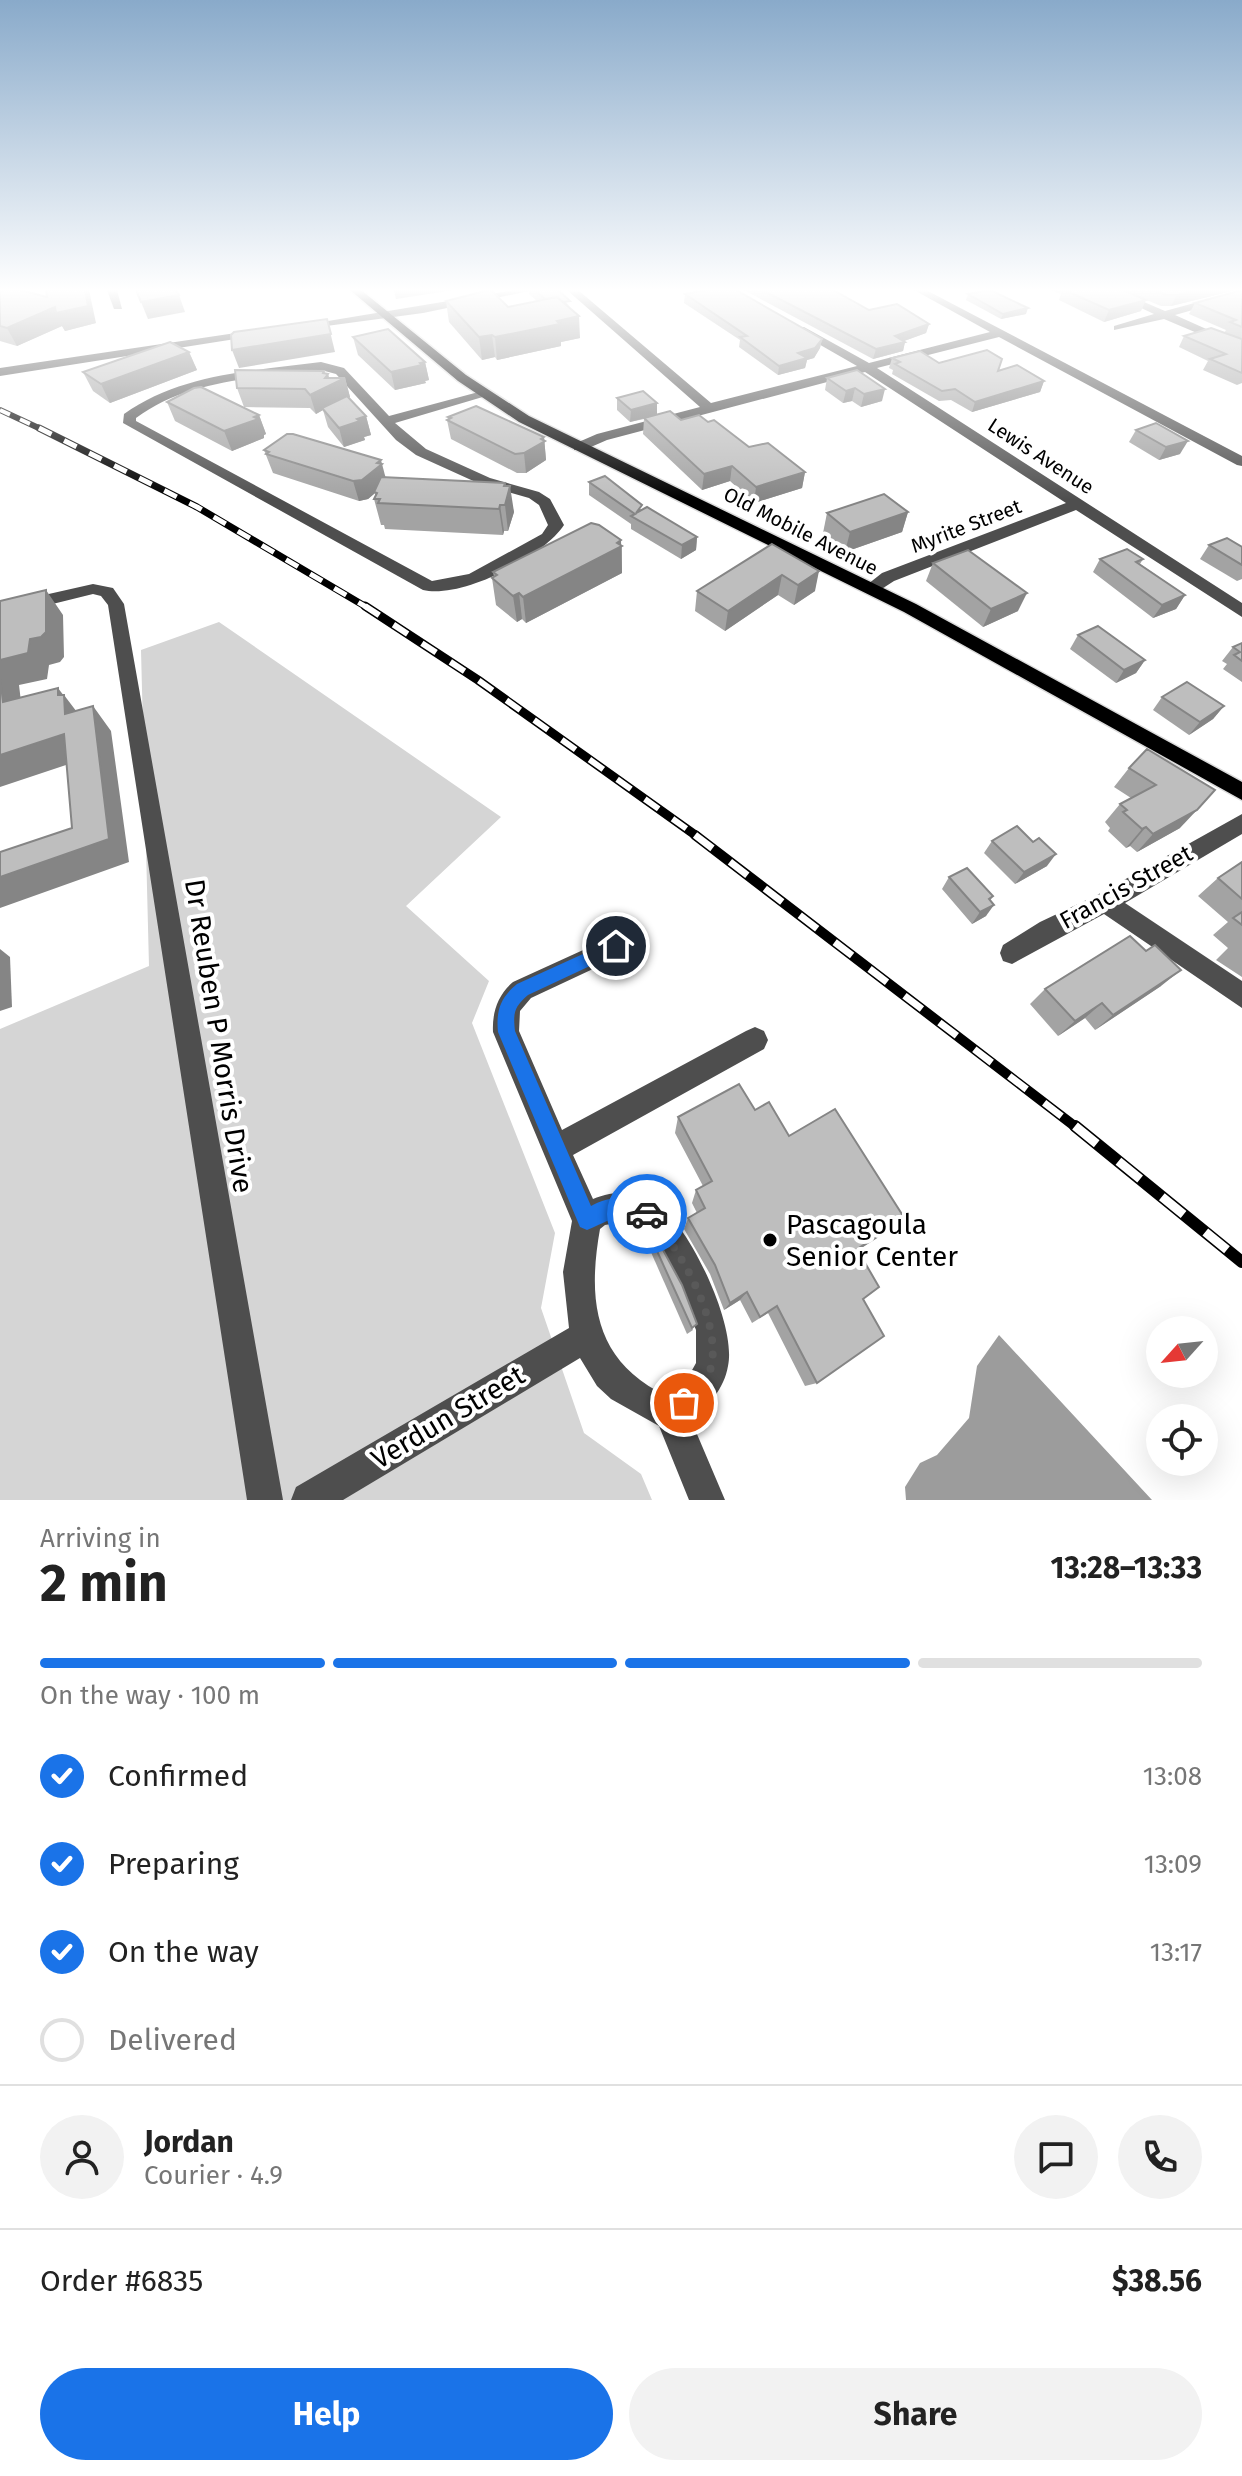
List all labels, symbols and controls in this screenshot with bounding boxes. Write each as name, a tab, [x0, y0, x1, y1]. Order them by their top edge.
street label: Lewis Avenue	[984, 413, 1098, 499]
street label: Old Mobile Avenue	[720, 482, 882, 580]
street label: Myrite Street	[907, 494, 1025, 558]
street label: Francis Street	[1055, 839, 1198, 935]
street label: Dr Reuben P Morris Drive	[178, 877, 260, 1195]
pin	[582, 912, 650, 980]
icon: home	[594, 924, 638, 968]
courier	[607, 1174, 687, 1254]
icon: car	[625, 1192, 669, 1236]
place label: Pascagoula Senior Center	[786, 1208, 958, 1273]
marker: Pascagoula Senior Center	[761, 1231, 779, 1249]
north arrow	[1146, 1316, 1218, 1388]
map controls	[1146, 1316, 1218, 1476]
street label: Verdun Street	[365, 1358, 531, 1476]
pin	[650, 1369, 718, 1437]
icon: bag	[662, 1381, 706, 1425]
button: locate	[1146, 1404, 1218, 1476]
text: Arriving in	[40, 1523, 161, 1554]
text: 13:28–13:33	[1050, 1550, 1202, 1586]
text: 2 min	[40, 1552, 168, 1615]
text: On the way · 100 m	[40, 1680, 260, 1711]
icon: check	[40, 1754, 84, 1798]
text: Confirmed	[108, 1758, 248, 1794]
text: 13:08	[1143, 1761, 1202, 1792]
icon: check	[40, 1842, 84, 1886]
text: Preparing	[108, 1846, 239, 1882]
text: 13:09	[1144, 1849, 1202, 1880]
icon: check	[40, 1930, 84, 1974]
text: On the way	[108, 1934, 259, 1970]
text: 13:17	[1150, 1937, 1202, 1968]
text: Delivered	[108, 2022, 237, 2058]
button: person	[40, 2115, 124, 2199]
button: chat	[1014, 2115, 1098, 2199]
button: phone	[1118, 2115, 1202, 2199]
text: Jordan	[144, 2124, 234, 2160]
text: Courier · 4.9	[144, 2160, 283, 2191]
text: Order #6835	[40, 2263, 203, 2299]
text: $38.56	[1112, 2263, 1202, 2299]
button: Help	[40, 2368, 613, 2460]
button: Share	[629, 2368, 1202, 2460]

